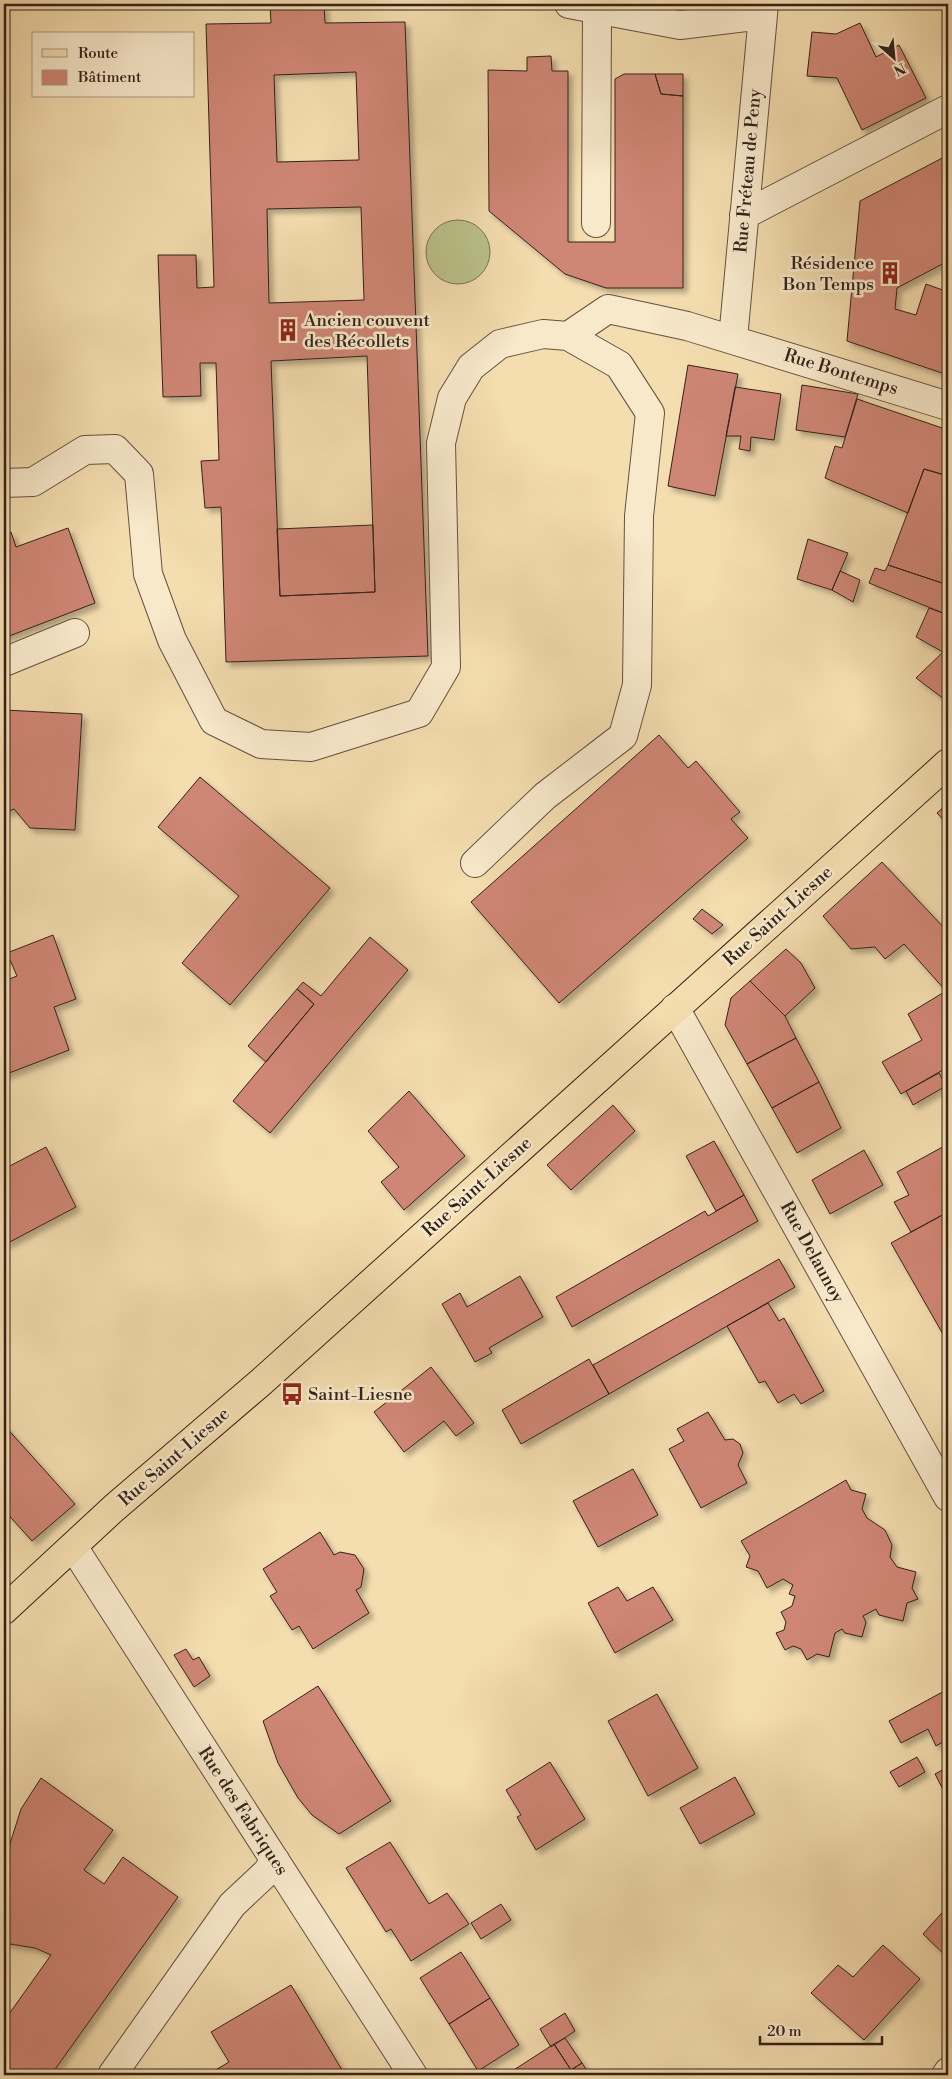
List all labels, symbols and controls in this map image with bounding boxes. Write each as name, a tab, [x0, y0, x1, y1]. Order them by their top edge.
legend	[32, 32, 195, 98]
north arrow	[870, 32, 920, 82]
text: Route	[78, 44, 118, 63]
text: N	[890, 58, 908, 79]
text: Bâtiment	[77, 68, 142, 87]
street label: Rue Fréteau de Peny	[729, 88, 767, 254]
place label: Résidence Bon Temps	[782, 252, 874, 296]
building icon: Résidence Bon Temps	[877, 260, 903, 286]
place label: Ancien couvent des Récollets	[303, 309, 431, 353]
building icon: Ancien couvent des Récollets	[275, 317, 301, 343]
street label: Rue Bontemps	[781, 344, 901, 400]
street label: Rue Saint-Liesne	[718, 861, 838, 971]
street label: Rue Saint-Liesne	[417, 1132, 537, 1242]
street label: Rue Delaunoy	[775, 1197, 849, 1307]
bus stop icon: Saint-Liesne	[279, 1381, 305, 1407]
place label: Saint-Liesne	[308, 1383, 412, 1406]
street label: Rue Saint-Liesne	[114, 1402, 234, 1512]
street label: Rue des Fabriques	[193, 1742, 293, 1880]
scale bar	[760, 2014, 882, 2046]
text: 20 m	[767, 2022, 802, 2041]

